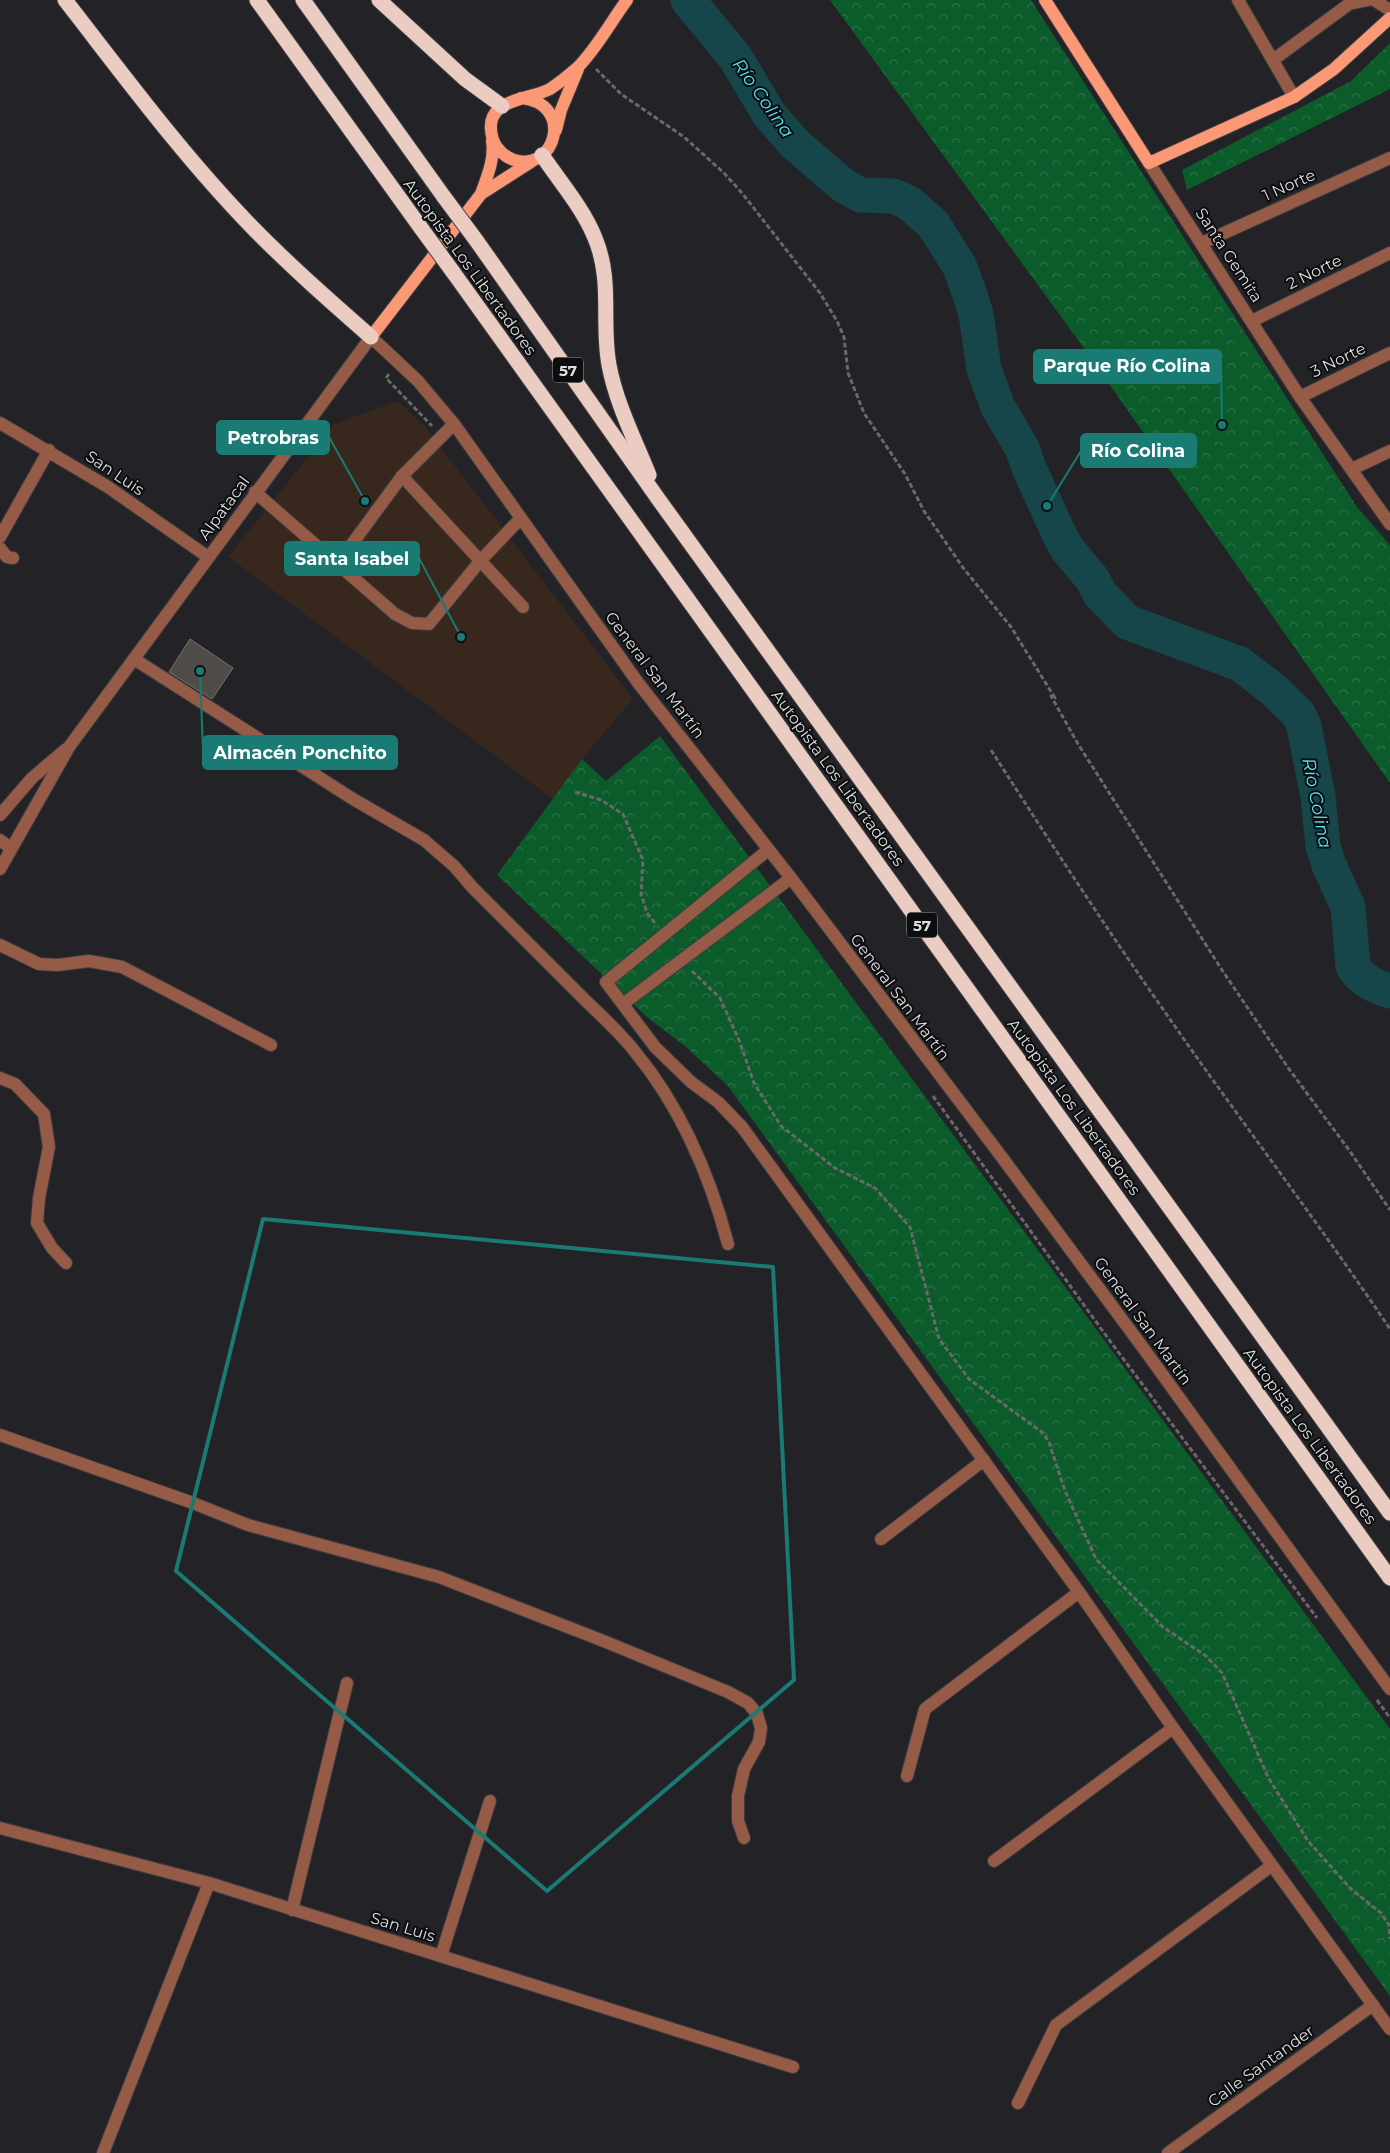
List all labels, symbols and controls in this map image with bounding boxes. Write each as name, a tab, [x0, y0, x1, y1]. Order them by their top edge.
water label: Río Colina	[728, 54, 798, 142]
street label: 1 Norte	[1260, 165, 1318, 205]
street label: Autopista Los Libertadores	[400, 175, 541, 359]
street label: Santa Gemita	[1191, 204, 1267, 306]
street label: 2 Norte	[1283, 251, 1345, 293]
street label: 3 Norte	[1307, 339, 1369, 381]
callout: Parque Río Colina	[1034, 350, 1221, 383]
text: Parque Río Colina	[1043, 355, 1211, 377]
road number: 57	[553, 358, 583, 382]
callout: Petrobras	[217, 421, 329, 454]
text: Petrobras	[227, 427, 319, 449]
callout: Río Colina	[1081, 434, 1196, 467]
text: Río Colina	[1091, 440, 1185, 462]
street label: San Luis	[82, 447, 148, 500]
street label: Alpatacal	[194, 472, 254, 544]
callout: Santa Isabel	[285, 542, 419, 575]
text: Santa Isabel	[295, 548, 409, 570]
street label: General San Martín	[601, 608, 709, 742]
street label: Autopista Los Libertadores	[768, 686, 909, 870]
callout: Almacén Ponchito	[203, 736, 397, 769]
text: Almacén Ponchito	[212, 742, 387, 764]
water label: Río Colina	[1297, 756, 1337, 850]
road number: 57	[907, 912, 937, 938]
street label: General San Martín	[846, 930, 954, 1064]
street label: Autopista Los Libertadores	[1004, 1015, 1145, 1199]
street label: General San Martín	[1090, 1253, 1196, 1389]
street label: Autopista Los Libertadores	[1240, 1344, 1381, 1528]
street label: San Luis	[368, 1908, 438, 1946]
street label: Calle Santander	[1204, 2021, 1318, 2111]

